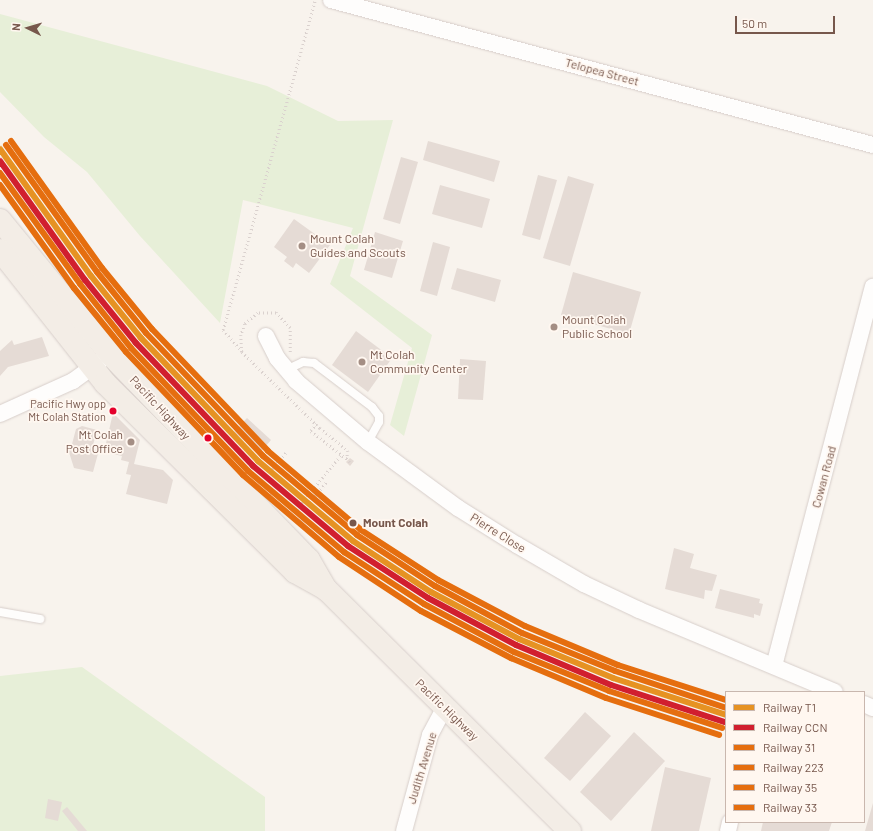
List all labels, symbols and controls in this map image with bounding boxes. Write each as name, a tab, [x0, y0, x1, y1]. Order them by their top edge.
north arrow	[8, 8, 48, 48]
scale bar	[737, 8, 837, 34]
text: 50 m	[742, 16, 767, 30]
text: N	[9, 23, 22, 31]
street label: Telopea Street	[564, 55, 640, 89]
place label: Mount Colah Guides and Scouts	[310, 232, 406, 260]
marker: Mount Colah Guides and Scouts	[297, 241, 307, 251]
place label: Mount Colah Public School	[562, 313, 632, 341]
marker: Mount Colah Public School	[549, 322, 559, 332]
place label: Mt Colah Community Center	[370, 348, 467, 376]
marker: Mt Colah Community Center	[357, 357, 367, 367]
street label: Pacific Highway	[127, 373, 193, 443]
place label: Pacific Hwy opp Mt Colah Station	[28, 398, 106, 424]
marker: Pacific Hwy opp Mt Colah Station	[108, 406, 118, 416]
place label: Mt Colah Post Office	[66, 428, 123, 456]
unlabelled marker	[203, 433, 213, 443]
marker: Mt Colah Post Office	[126, 437, 136, 447]
street label: Cowan Road	[809, 444, 839, 510]
street label: Pierre Close	[468, 510, 528, 556]
marker: Mount Colah	[346, 516, 360, 530]
place label: Mount Colah	[363, 516, 428, 530]
street label: Pacific Highway	[412, 676, 482, 744]
legend	[725, 691, 865, 823]
text: Railway T1	[763, 700, 816, 714]
text: Railway CCN	[763, 720, 828, 734]
street label: Judith Avenue	[404, 730, 440, 806]
text: Railway 31	[763, 740, 815, 754]
text: Railway 223	[763, 760, 824, 774]
text: Railway 35	[763, 780, 817, 794]
text: Railway 33	[763, 800, 817, 814]

